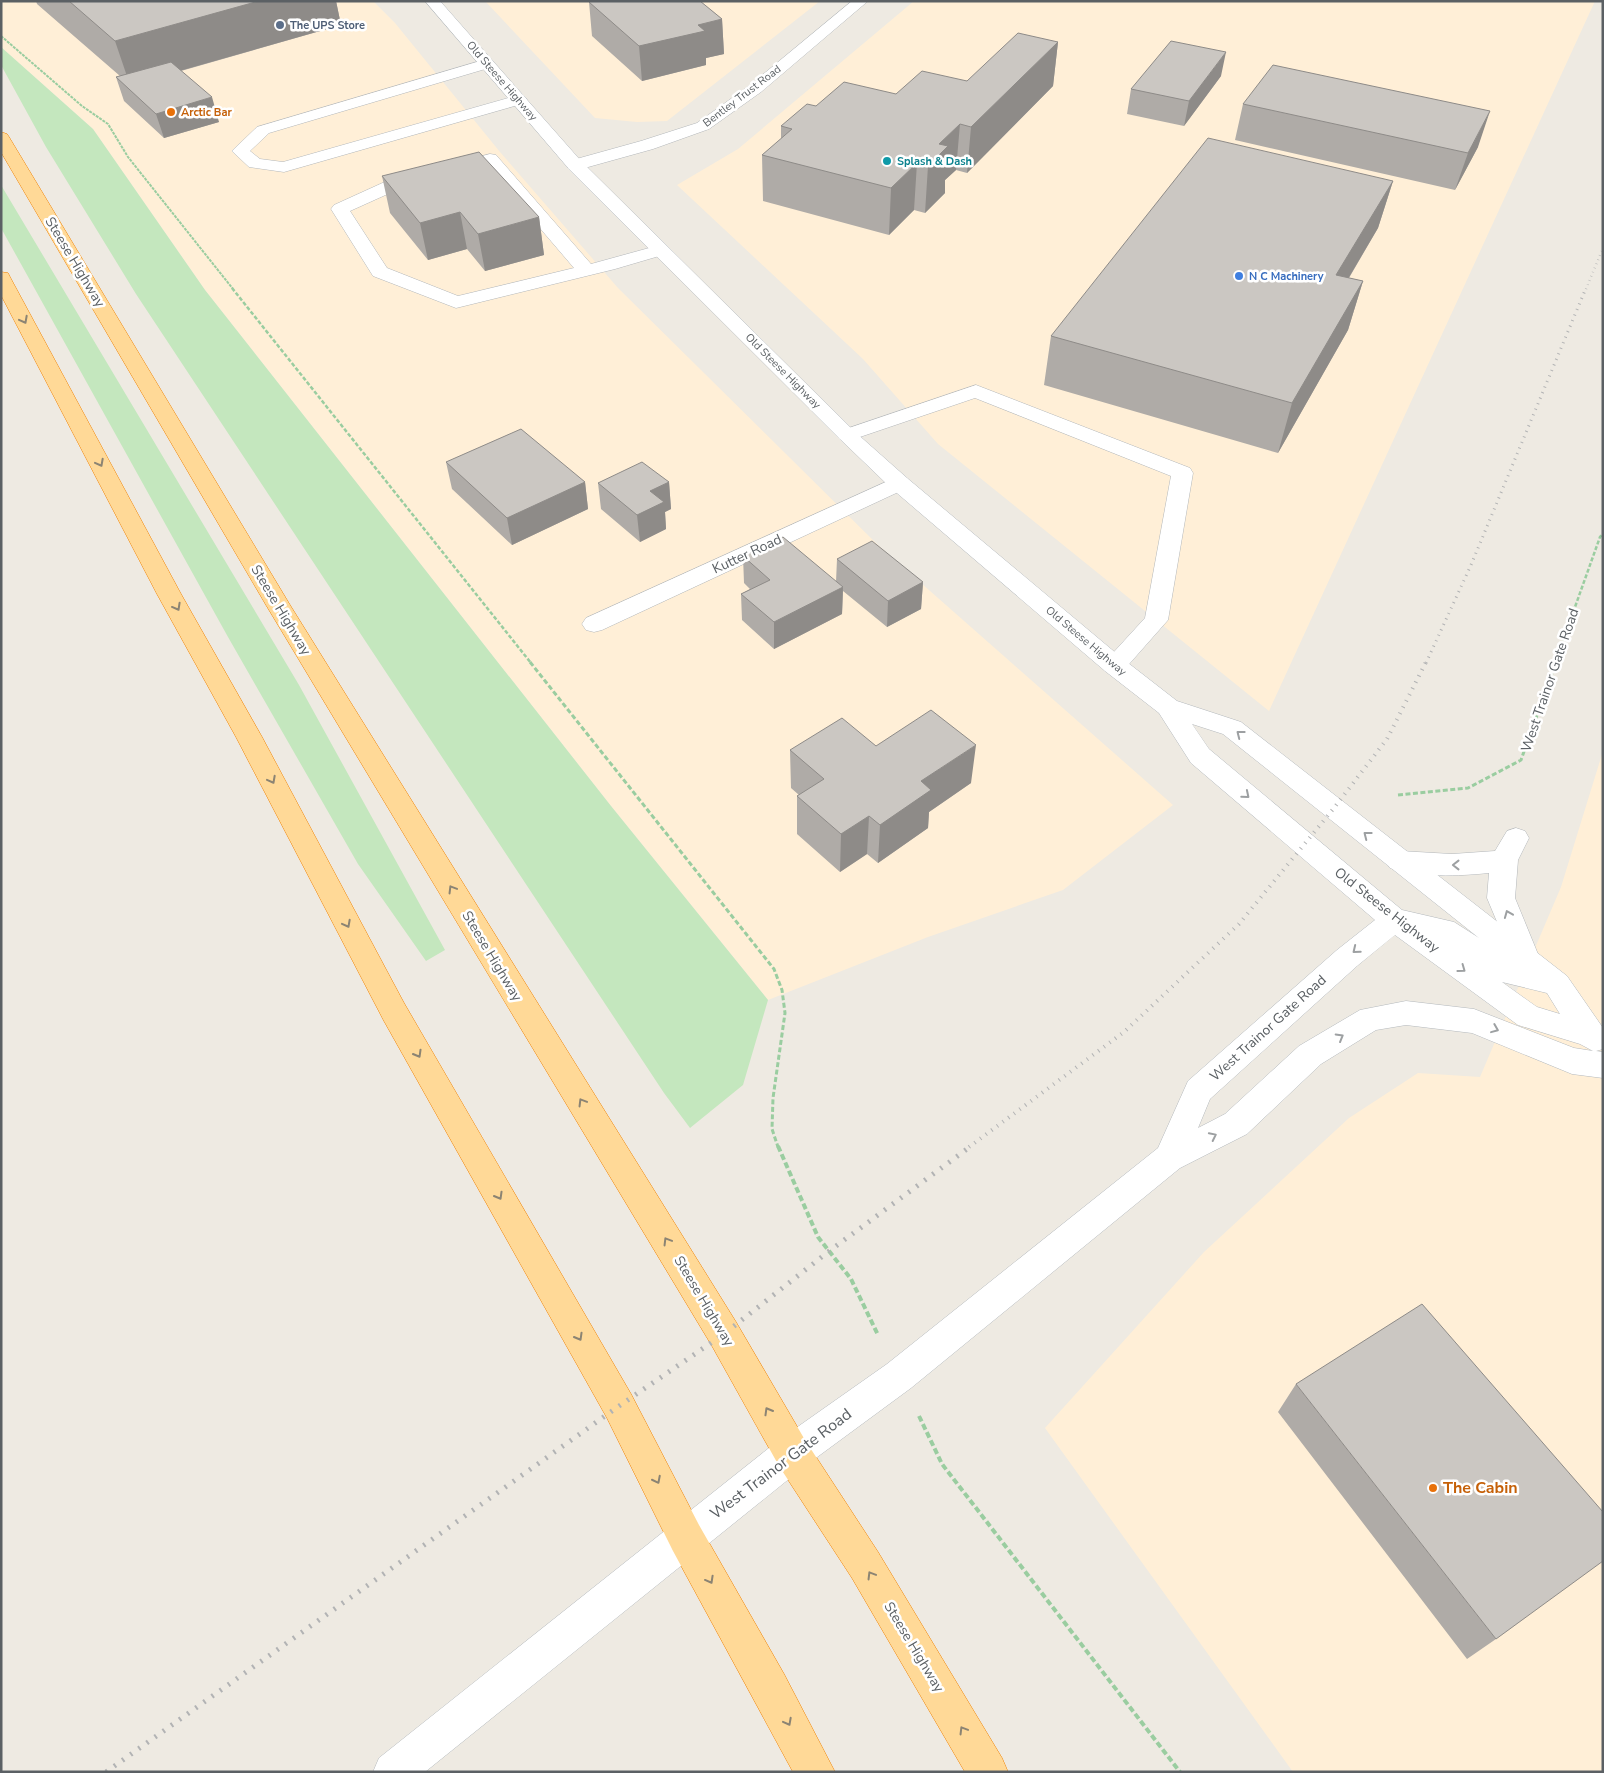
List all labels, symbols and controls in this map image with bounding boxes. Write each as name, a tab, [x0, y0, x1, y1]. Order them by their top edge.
place label: The UPS Store	[290, 18, 365, 33]
marker: The UPS Store	[274, 19, 286, 31]
street label: Old Steese Highway	[463, 38, 541, 124]
street label: Bentley Trust Road	[700, 62, 784, 130]
place label: Arctic Bar	[181, 105, 232, 120]
marker: Arctic Bar	[165, 106, 177, 118]
place label: Splash & Dash	[897, 154, 972, 169]
marker: Splash & Dash	[881, 155, 893, 167]
street label: Steese Highway	[41, 213, 110, 311]
place label: N C Machinery	[1249, 269, 1324, 284]
marker: N C Machinery	[1233, 270, 1245, 282]
one-way arrow	[18, 315, 28, 324]
street label: Old Steese Highway	[742, 330, 824, 412]
one-way arrow	[94, 458, 104, 467]
street label: Kutter Road	[709, 530, 785, 578]
street label: Steese Highway	[247, 561, 316, 659]
one-way arrow	[170, 601, 180, 610]
street label: Old Steese Highway	[1042, 603, 1130, 679]
street label: West Trainor Gate Road	[1517, 606, 1583, 754]
one-way arrow	[1236, 730, 1245, 739]
one-way arrow	[266, 775, 276, 784]
one-way arrow	[1240, 789, 1249, 798]
one-way arrow	[1364, 832, 1373, 840]
one-way arrow	[1451, 860, 1459, 870]
street label: Old Steese Highway	[1330, 863, 1444, 958]
one-way arrow	[448, 886, 458, 895]
street label: Steese Highway	[458, 907, 527, 1005]
one-way arrow	[1503, 910, 1514, 919]
one-way arrow	[341, 919, 351, 928]
one-way arrow	[1353, 945, 1362, 953]
one-way arrow	[1456, 963, 1465, 971]
street label: West Trainor Gate Road	[1206, 971, 1330, 1085]
one-way arrow	[1490, 1023, 1499, 1034]
one-way arrow	[1335, 1034, 1344, 1044]
one-way arrow	[412, 1049, 422, 1058]
one-way arrow	[579, 1099, 589, 1108]
one-way arrow	[1207, 1132, 1216, 1142]
one-way arrow	[492, 1190, 502, 1199]
one-way arrow	[664, 1238, 673, 1247]
street label: Steese Highway	[670, 1252, 739, 1350]
one-way arrow	[573, 1331, 583, 1340]
street label: West Trainor Gate Road	[706, 1403, 856, 1525]
one-way arrow	[764, 1407, 774, 1416]
one-way arrow	[651, 1474, 661, 1483]
place label: The Cabin	[1443, 1477, 1518, 1499]
marker: The Cabin	[1427, 1482, 1439, 1494]
one-way arrow	[868, 1572, 878, 1581]
one-way arrow	[704, 1575, 714, 1584]
street label: Steese Highway	[880, 1598, 949, 1696]
one-way arrow	[782, 1717, 792, 1726]
one-way arrow	[960, 1726, 970, 1735]

